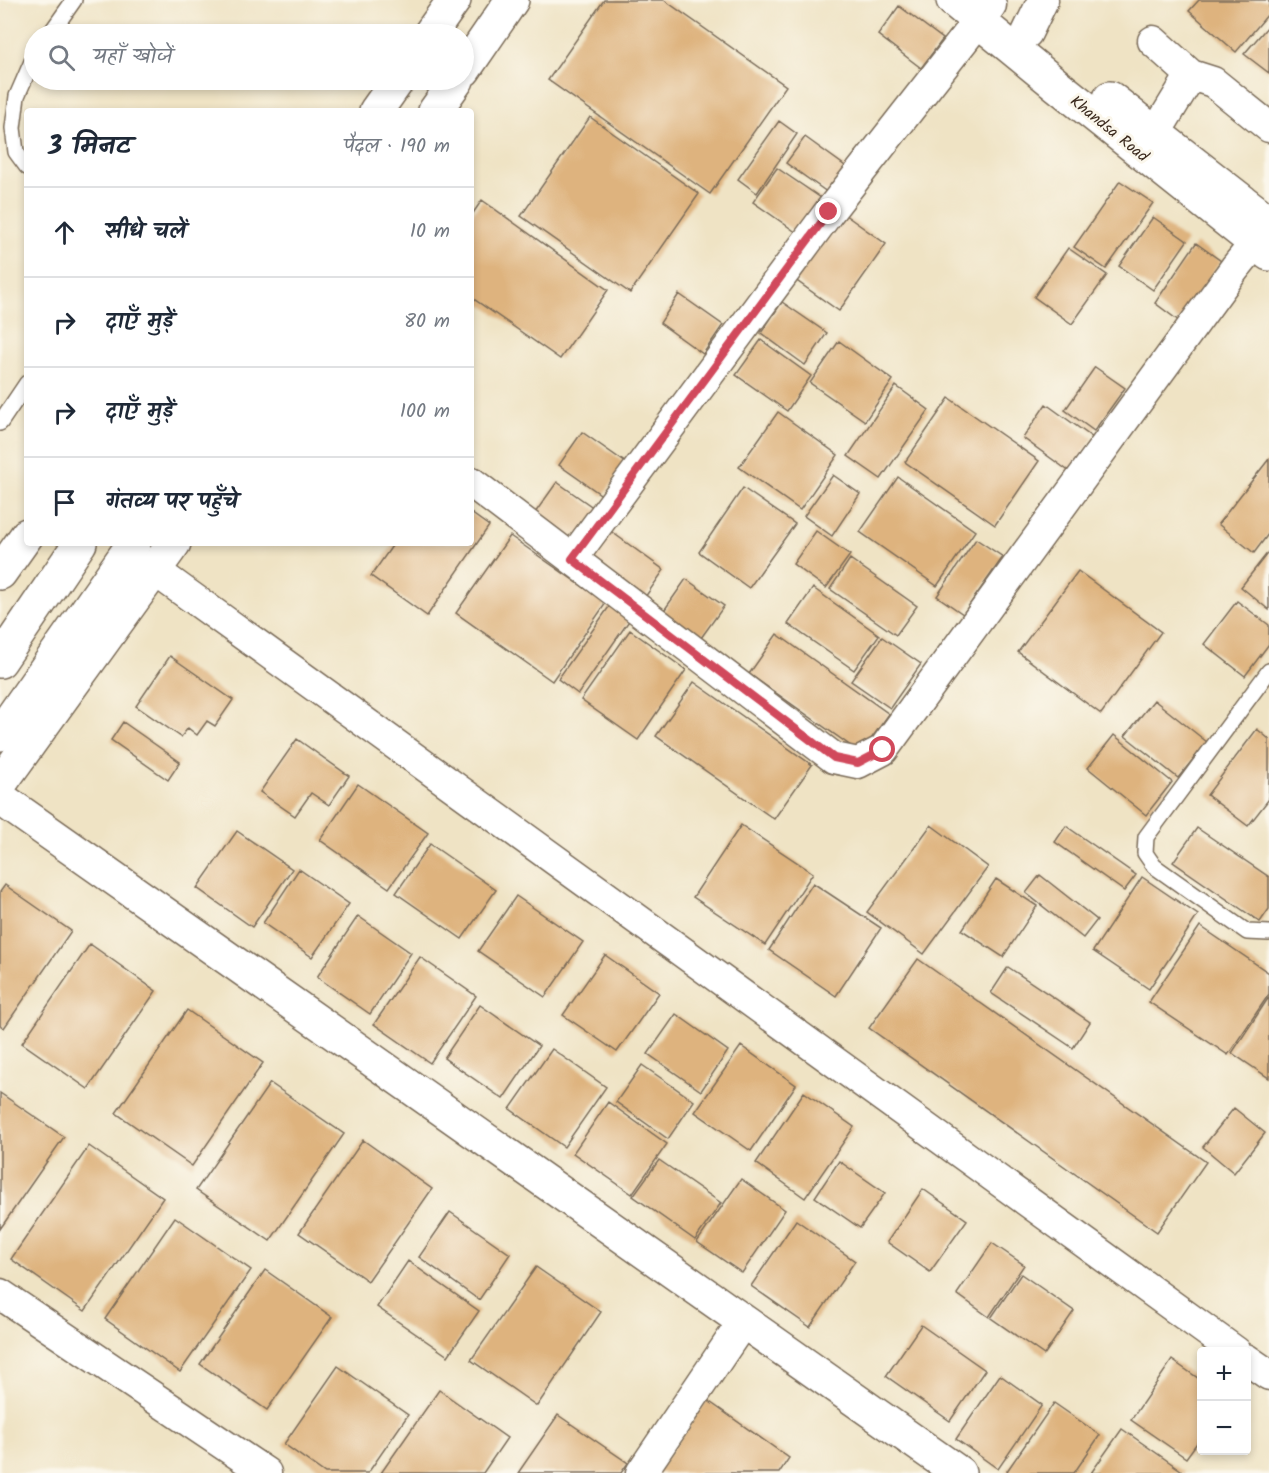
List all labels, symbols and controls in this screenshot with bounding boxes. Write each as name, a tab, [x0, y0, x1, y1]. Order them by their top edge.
search box	[24, 24, 474, 90]
text: यहाँ खोजें	[93, 40, 172, 75]
icon: search	[45, 41, 78, 74]
street label: Khandsa Road	[1064, 90, 1155, 169]
text: 3 मिनट	[48, 126, 131, 168]
text: पैदल · 190 m	[344, 131, 450, 163]
route end	[815, 198, 841, 224]
text: सीधे चलें	[105, 215, 186, 250]
icon: ahead	[48, 216, 81, 249]
text: 10 m	[410, 216, 450, 248]
text: दाएँ मुड़ें	[105, 305, 174, 340]
icon: right	[48, 306, 81, 339]
text: 80 m	[404, 306, 450, 338]
text: दाएँ मुड़ें	[105, 395, 174, 430]
icon: right	[48, 396, 81, 429]
text: 100 m	[400, 396, 450, 428]
text: गंतव्य पर पहुँचे	[105, 485, 238, 520]
icon: arrive	[48, 486, 81, 519]
route start	[869, 736, 895, 762]
map controls	[1197, 1347, 1251, 1455]
button: +	[1197, 1347, 1251, 1401]
button: −	[1197, 1401, 1251, 1455]

